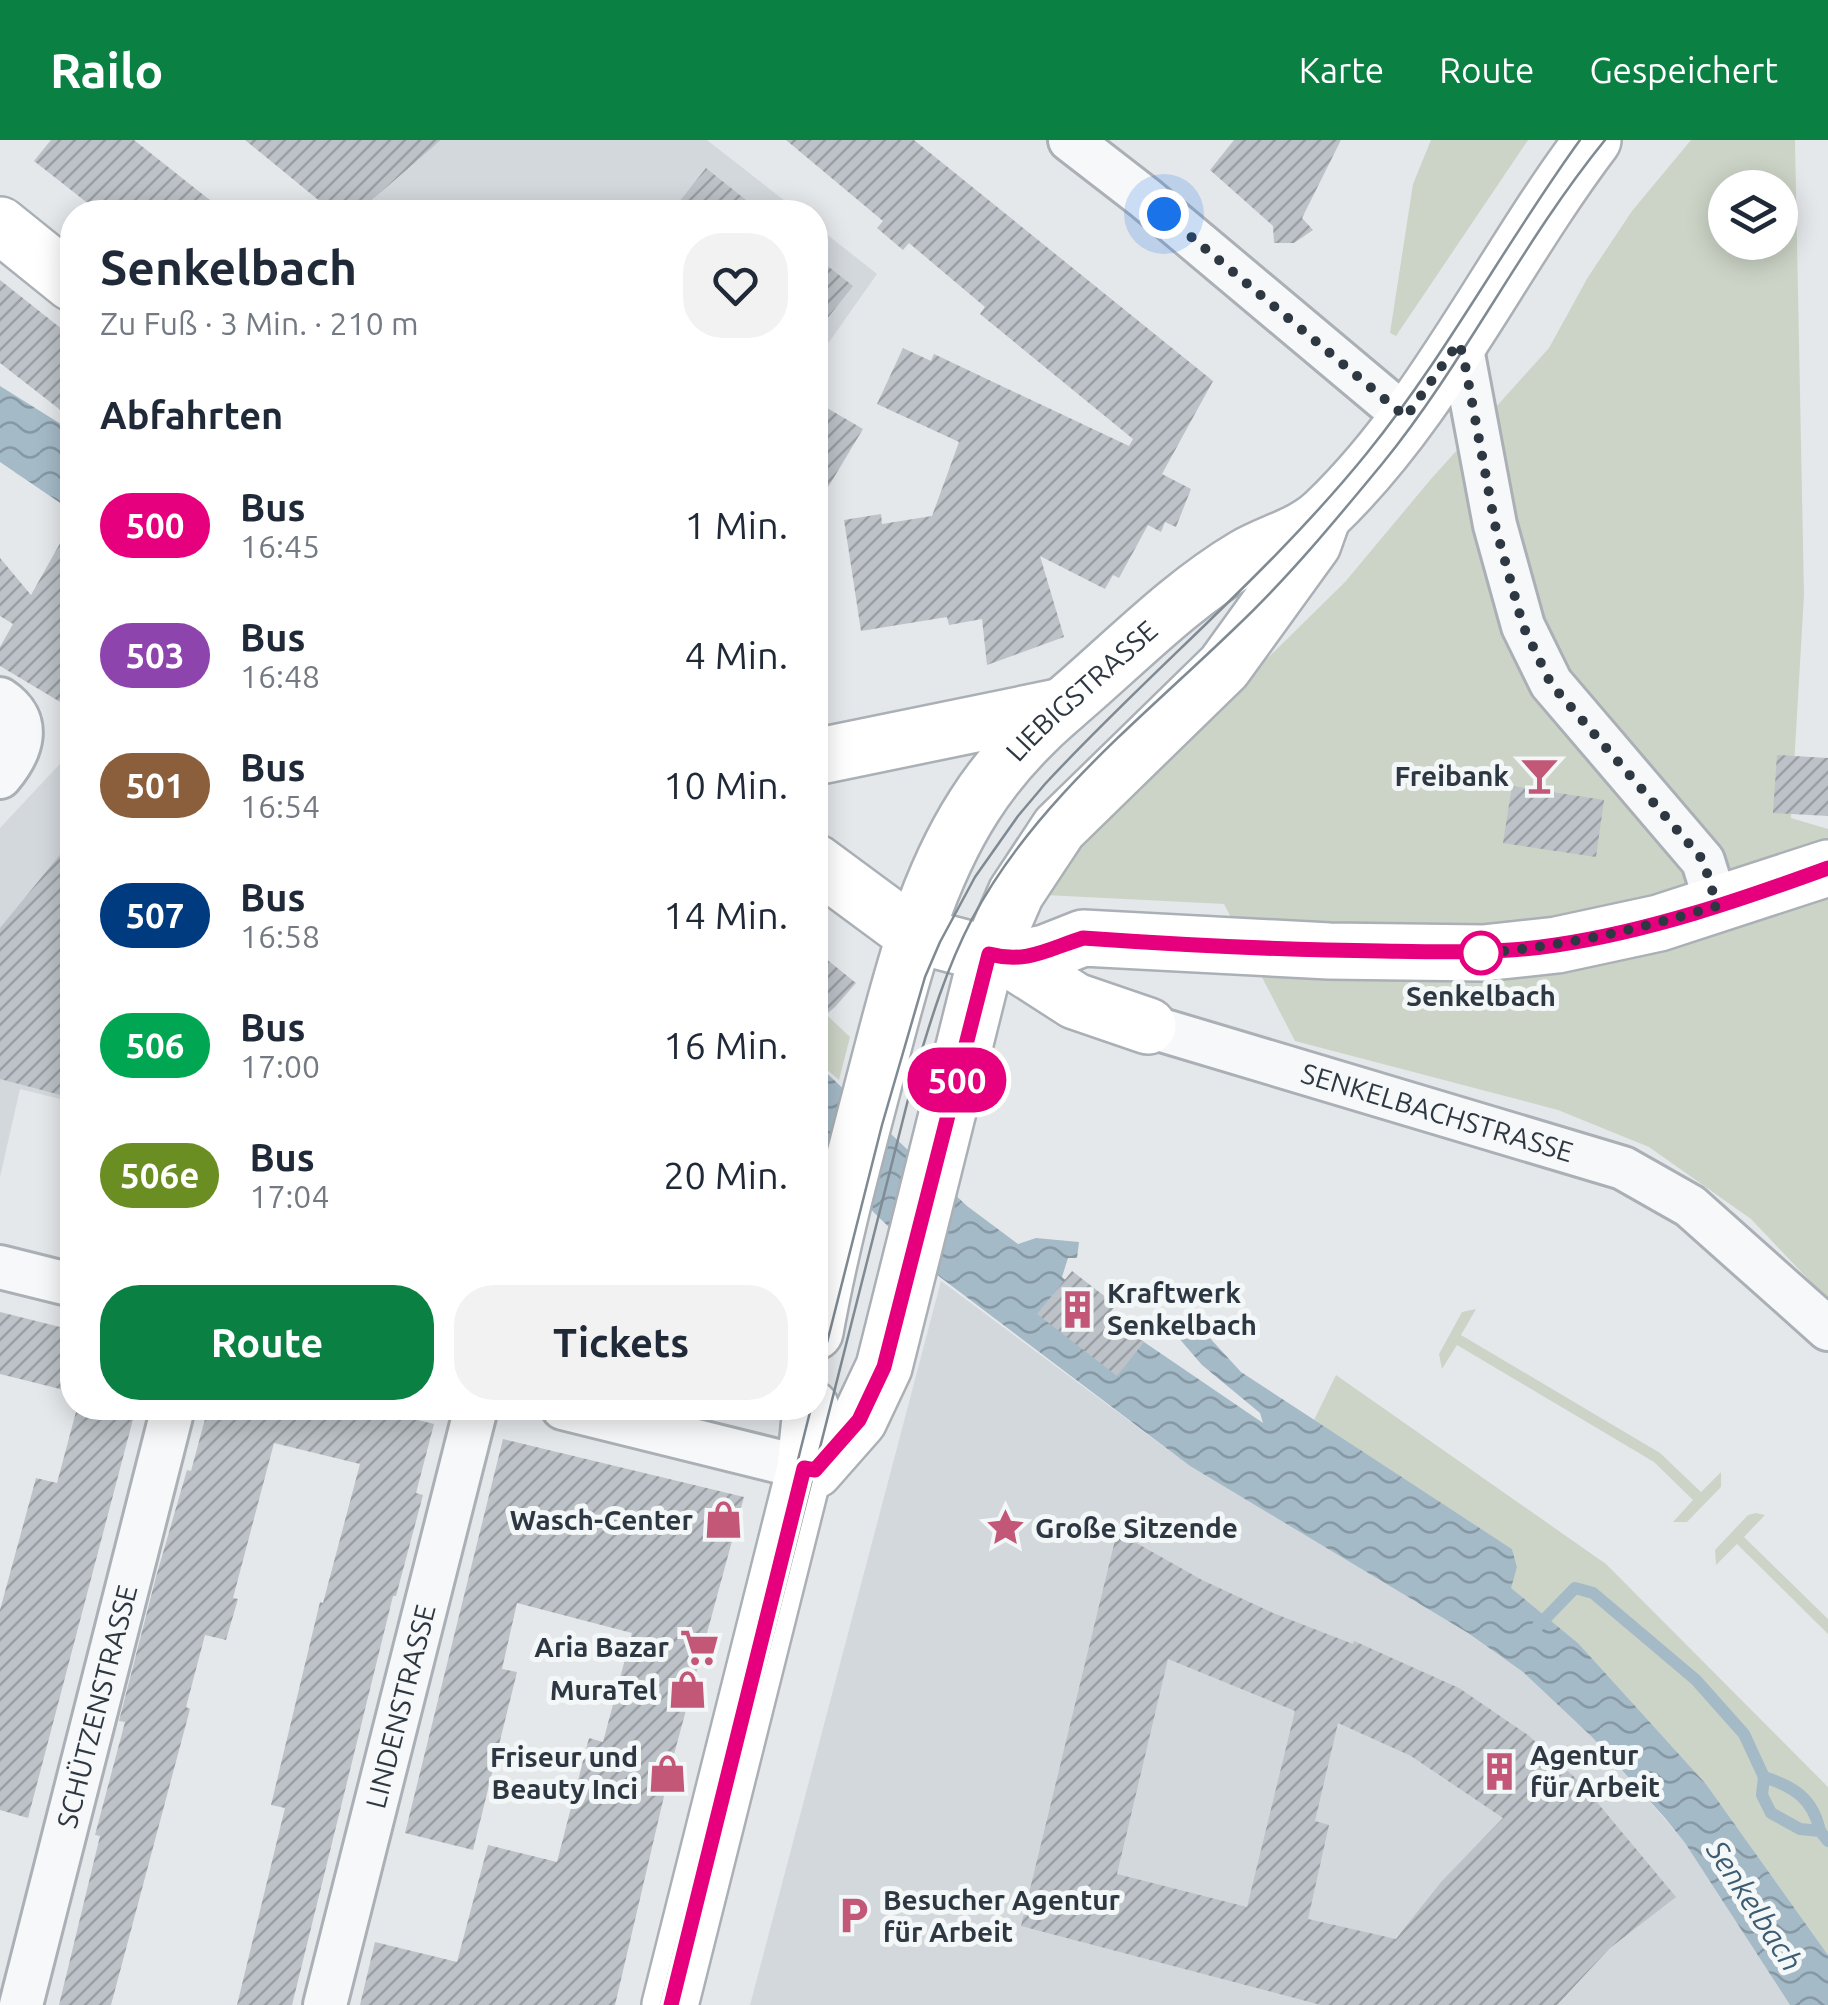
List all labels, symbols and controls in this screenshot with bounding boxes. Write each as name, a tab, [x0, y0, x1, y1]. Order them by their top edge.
text: Railo	[50, 43, 163, 97]
text: Karte	[1299, 50, 1384, 90]
text: Route	[1439, 50, 1534, 90]
text: Gespeichert	[1589, 50, 1778, 90]
map controls	[1708, 170, 1798, 260]
button: layers	[1708, 170, 1798, 260]
your location	[1139, 189, 1189, 239]
button: heart	[683, 233, 788, 338]
text: Senkelbach	[100, 240, 357, 294]
text: Zu Fuß · 3 Min. · 210 m	[100, 305, 419, 341]
text: Abfahrten	[100, 394, 283, 436]
text: Bus	[240, 486, 305, 528]
text: 1 Min.	[685, 504, 788, 546]
text: 500	[125, 505, 185, 545]
text: 16:45	[240, 528, 320, 564]
street label: LIEBIGSTRASSE	[999, 614, 1163, 767]
text: Bus	[240, 616, 305, 658]
text: 4 Min.	[685, 634, 788, 676]
text: 503	[125, 635, 185, 675]
text: 16:48	[240, 658, 320, 694]
text: Bus	[240, 746, 305, 788]
bar icon: Freibank	[1518, 755, 1560, 797]
place label: Freibank	[1395, 760, 1509, 791]
text: 10 Min.	[663, 764, 788, 806]
text: 501	[125, 765, 185, 805]
text: 16:54	[240, 788, 320, 824]
text: Bus	[240, 876, 305, 918]
text: 14 Min.	[663, 894, 788, 936]
text: 507	[125, 895, 185, 935]
text: 16:58	[240, 918, 320, 954]
marker: Senkelbach	[1460, 932, 1502, 974]
place label: Senkelbach	[1406, 980, 1556, 1011]
text: Bus	[240, 1006, 305, 1048]
text: 16 Min.	[663, 1024, 788, 1066]
text: 506	[125, 1025, 185, 1065]
text: 17:00	[240, 1048, 320, 1084]
line badge: 500	[900, 1048, 1014, 1112]
street label: SENKELBACHSTRASSE	[1298, 1057, 1577, 1167]
text: 500	[927, 1060, 987, 1100]
text: Bus	[249, 1136, 315, 1178]
text: 20 Min.	[663, 1154, 788, 1196]
text: 506e	[120, 1155, 199, 1195]
text: 17:04	[249, 1178, 329, 1214]
place label: Kraftwerk Senkelbach	[1107, 1277, 1257, 1340]
button: Route	[100, 1285, 434, 1400]
button: Tickets	[454, 1285, 788, 1400]
building icon: Kraftwerk Senkelbach	[1056, 1288, 1098, 1330]
shop icon: Wasch-Center	[702, 1499, 744, 1541]
place label: Wasch-Center	[510, 1504, 693, 1535]
place icon: Große Sitzende	[984, 1507, 1026, 1549]
place label: Große Sitzende	[1035, 1512, 1238, 1543]
street label: SCHÜTZENSTRASSE	[51, 1581, 142, 1831]
street label: LINDENSTRASSE	[359, 1601, 441, 1811]
supermarket icon: Aria Bazar	[678, 1626, 720, 1668]
place label: Aria Bazar	[534, 1631, 669, 1662]
shop icon: MuraTel	[666, 1669, 708, 1711]
place label: MuraTel	[550, 1674, 657, 1705]
place label: Agentur für Arbeit	[1530, 1739, 1660, 1802]
place label: Friseur und Beauty Inci	[490, 1741, 638, 1804]
building icon: Agentur für Arbeit	[1479, 1750, 1521, 1792]
shop icon: Friseur und Beauty Inci	[647, 1752, 689, 1794]
water label: Senkelbach	[1700, 1833, 1810, 1977]
place label: Besucher Agentur für Arbeit	[883, 1884, 1121, 1947]
parking icon: Besucher Agentur für Arbeit	[832, 1895, 874, 1937]

